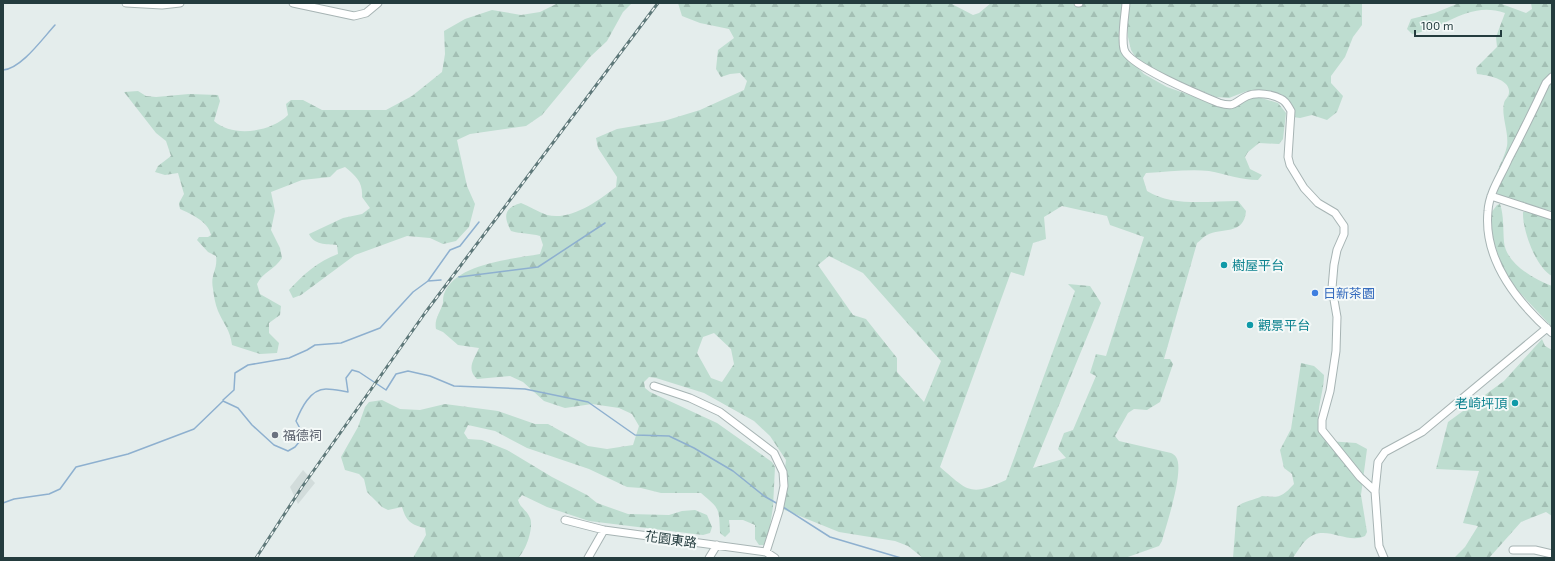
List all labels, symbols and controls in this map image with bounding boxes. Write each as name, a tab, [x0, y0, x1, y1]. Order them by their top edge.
scale bar	[1415, 12, 1501, 38]
text: 100 m	[1421, 18, 1453, 32]
place label: 樹屋平台	[1232, 257, 1284, 273]
marker: 樹屋平台	[1219, 260, 1229, 270]
place label: 日新茶園	[1323, 285, 1375, 301]
marker: 日新茶園	[1310, 288, 1320, 298]
place label: 觀景平台	[1258, 317, 1310, 333]
marker: 觀景平台	[1245, 320, 1255, 330]
place label: 老崎坪頂	[1455, 395, 1508, 411]
marker: 老崎坪頂	[1510, 398, 1520, 408]
place label: 福德祠	[283, 427, 322, 443]
marker: 福德祠	[270, 430, 280, 440]
street label: 花園東路	[644, 527, 698, 551]

